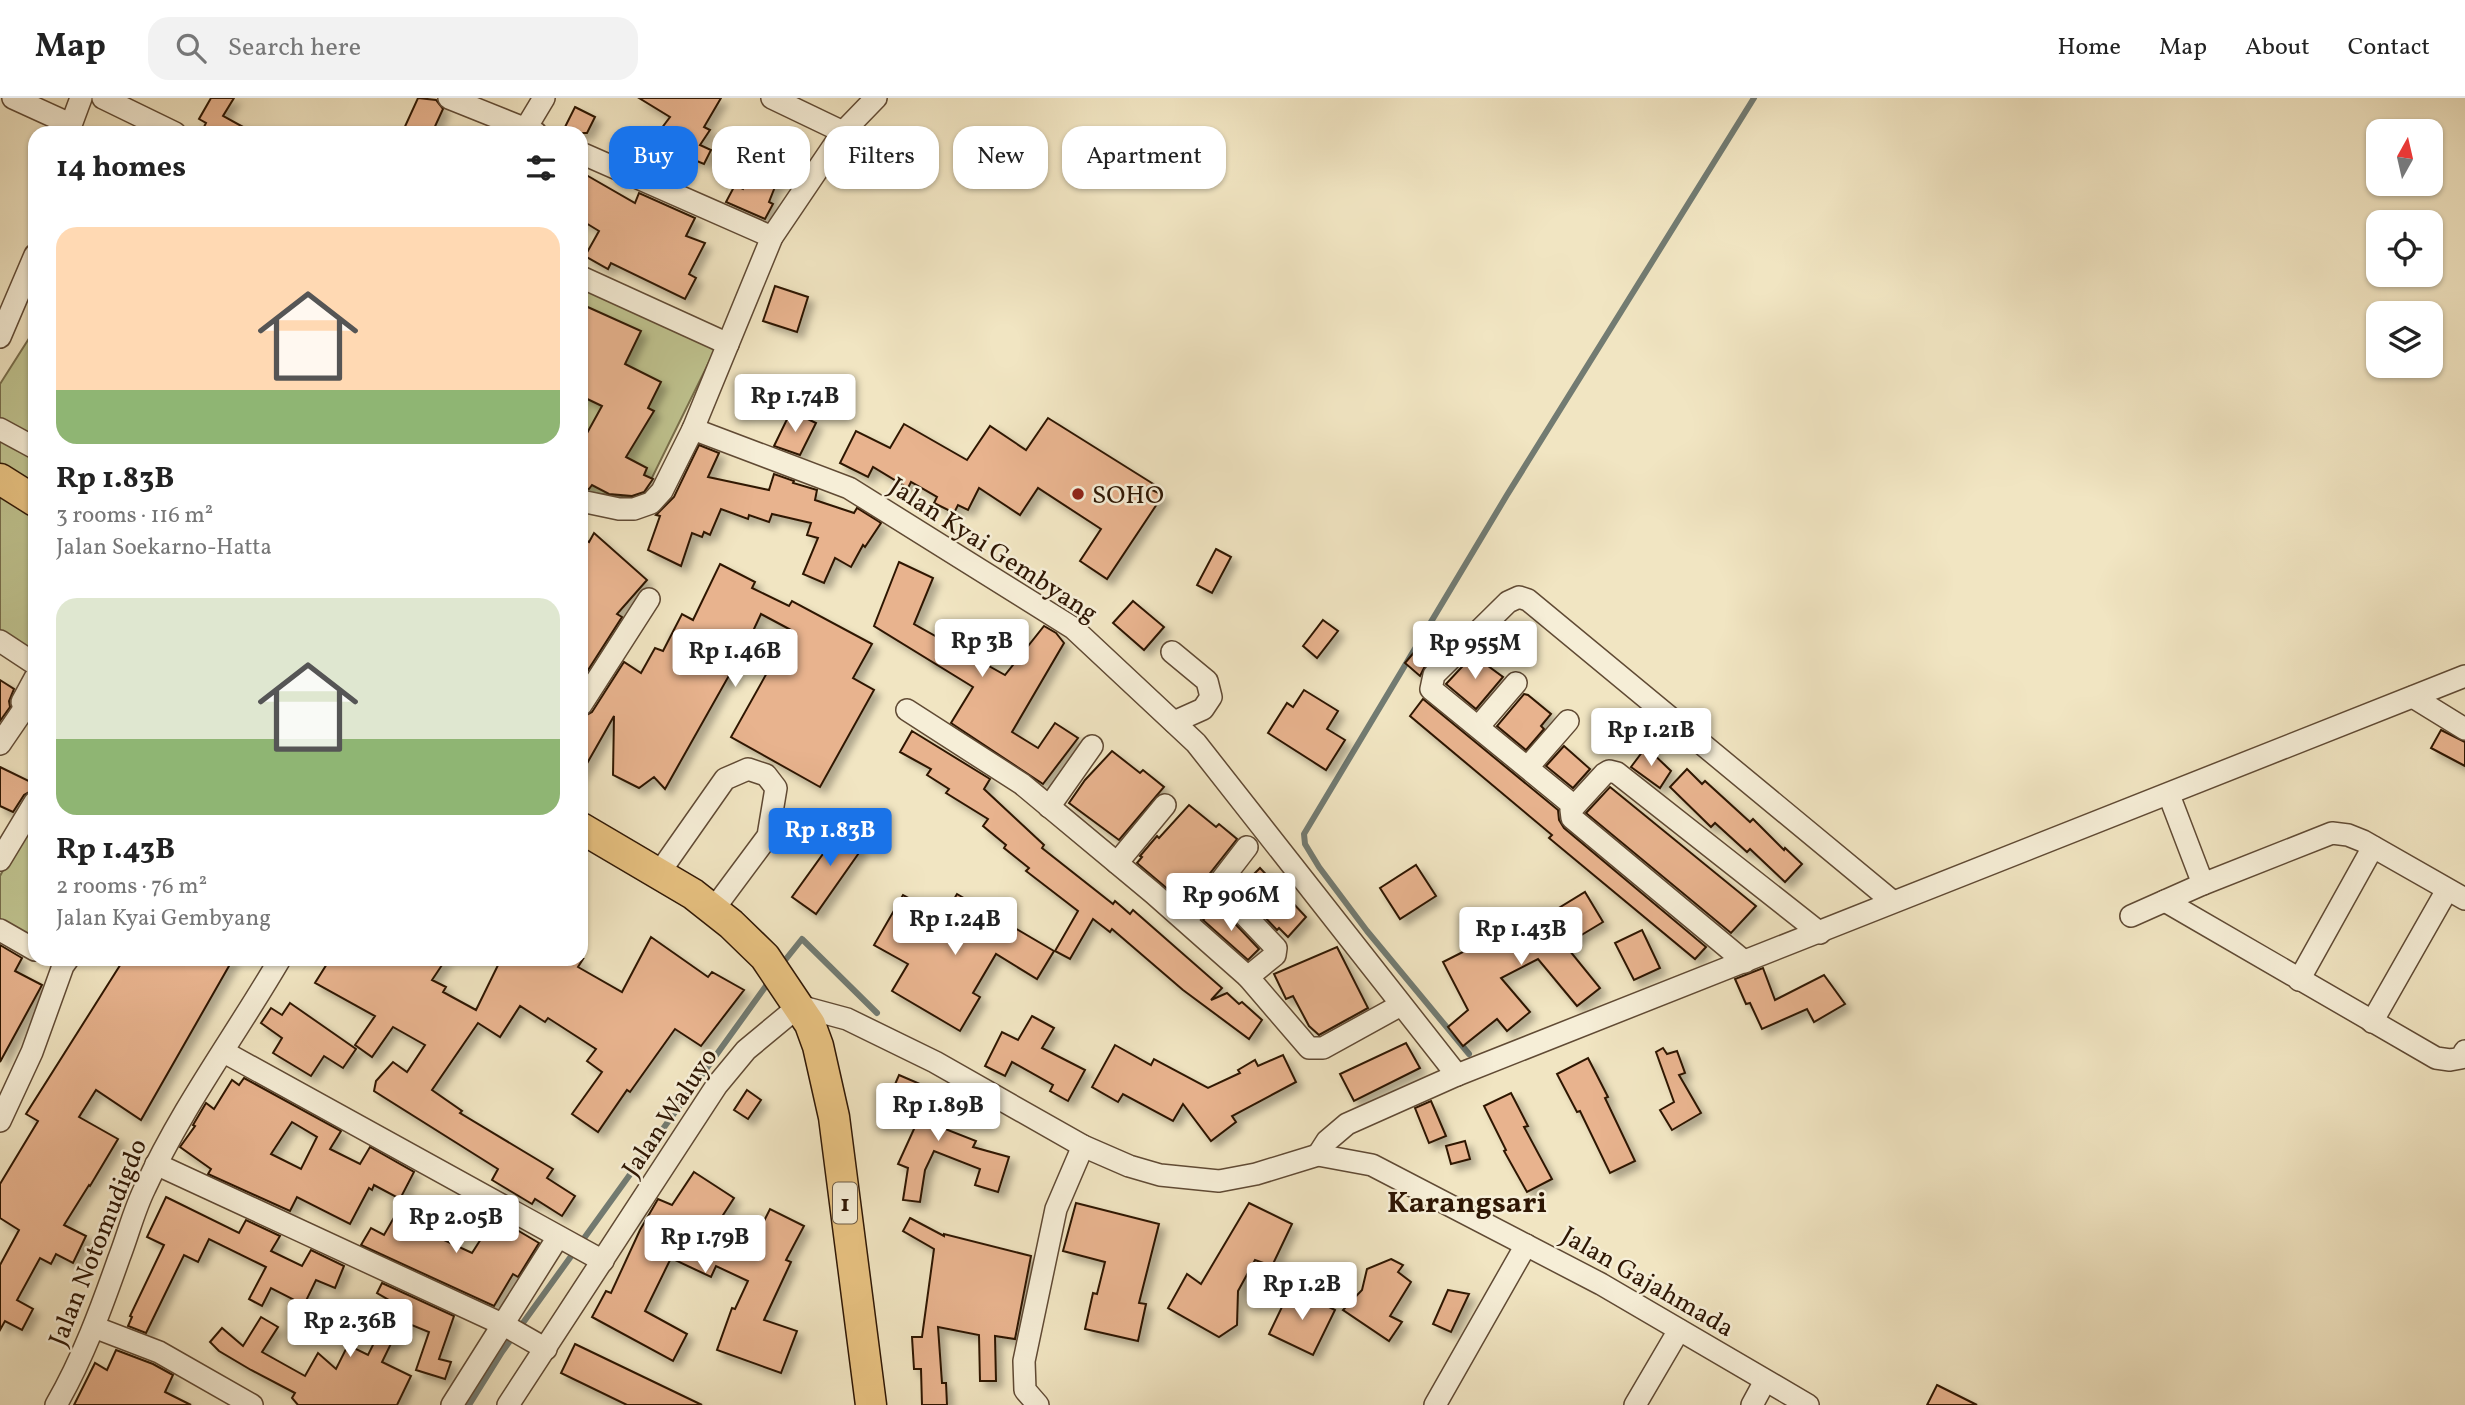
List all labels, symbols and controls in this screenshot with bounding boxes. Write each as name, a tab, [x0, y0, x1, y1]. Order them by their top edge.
search box	[148, 17, 638, 80]
text: Map	[35, 25, 106, 71]
icon: search	[172, 29, 210, 67]
text: Search here	[228, 30, 361, 66]
text: Home	[2057, 31, 2121, 65]
text: Map	[2159, 31, 2207, 65]
text: About	[2245, 31, 2310, 65]
text: Contact	[2348, 31, 2430, 65]
north arrow	[2366, 119, 2443, 196]
map controls	[2366, 119, 2443, 378]
chip: Buy	[609, 126, 698, 189]
chip: Rent	[712, 126, 810, 189]
chip: Filters	[824, 126, 939, 189]
chip: New	[953, 126, 1048, 189]
chip: Apartment	[1062, 126, 1226, 189]
text: 14 homes	[56, 147, 186, 189]
icon: filters	[522, 149, 560, 187]
button: locate	[2366, 210, 2443, 287]
icon: home	[245, 273, 371, 399]
button: layers	[2366, 301, 2443, 378]
pin: Rp 1.74B	[723, 374, 867, 434]
text: Rp 1.74B	[751, 381, 839, 413]
text: Rp 1.83B	[56, 458, 174, 500]
street label: Jalan Kyai Gembyang	[881, 469, 1105, 632]
place label: SOHO	[1092, 478, 1164, 514]
marker: SOHO	[1070, 486, 1086, 502]
text: 3 rooms · 116 m²	[56, 500, 213, 532]
text: Jalan Soekarno-Hatta	[56, 532, 272, 564]
pin: Rp 3B	[933, 620, 1031, 679]
pin: Rp 955M	[1410, 622, 1540, 681]
text: Rp 3B	[951, 626, 1013, 658]
text: Rp 955M	[1429, 628, 1521, 660]
pin: Rp 1.46B	[663, 630, 807, 689]
text: Rp 1.46B	[689, 636, 781, 668]
icon: home	[245, 644, 371, 770]
pin: Rp 1.21B	[1579, 708, 1723, 768]
text: Rp 1.21B	[1607, 715, 1695, 747]
pin: Rp 1.83B	[758, 808, 902, 868]
text: Rp 1.83B	[785, 815, 875, 847]
text: Rp 1.43B	[56, 829, 175, 871]
text: 2 rooms · 76 m²	[56, 871, 207, 903]
pin: Rp 906M	[1166, 874, 1296, 933]
text: Rp 906M	[1182, 880, 1280, 912]
pin: Rp 1.24B	[883, 898, 1027, 957]
text: Jalan Kyai Gembyang	[56, 903, 271, 935]
text: Rp 1.24B	[909, 904, 1001, 936]
pin: Rp 1.43B	[1449, 908, 1593, 967]
text: Rp 1.43B	[1475, 914, 1567, 946]
street label: Jalan Waluyo	[614, 1041, 727, 1185]
pin: Rp 1.89B	[866, 1084, 1010, 1143]
text: Rp 1.89B	[892, 1090, 984, 1122]
street label: Jalan Notomudigdo	[41, 1134, 157, 1352]
road number: 1	[833, 1182, 857, 1224]
district label: Karangsari	[1387, 1183, 1547, 1225]
pin: Rp 2.05B	[384, 1196, 528, 1255]
text: Rp 2.05B	[409, 1202, 503, 1234]
pin: Rp 1.79B	[633, 1216, 777, 1275]
street label: Jalan Gajahmada	[1554, 1219, 1740, 1347]
text: Rp 1.79B	[661, 1222, 749, 1254]
pin: Rp 1.2B	[1237, 1262, 1367, 1322]
text: Rp 1.2B	[1263, 1269, 1341, 1301]
pin: Rp 2.36B	[278, 1300, 422, 1359]
text: Rp 2.36B	[303, 1306, 397, 1338]

